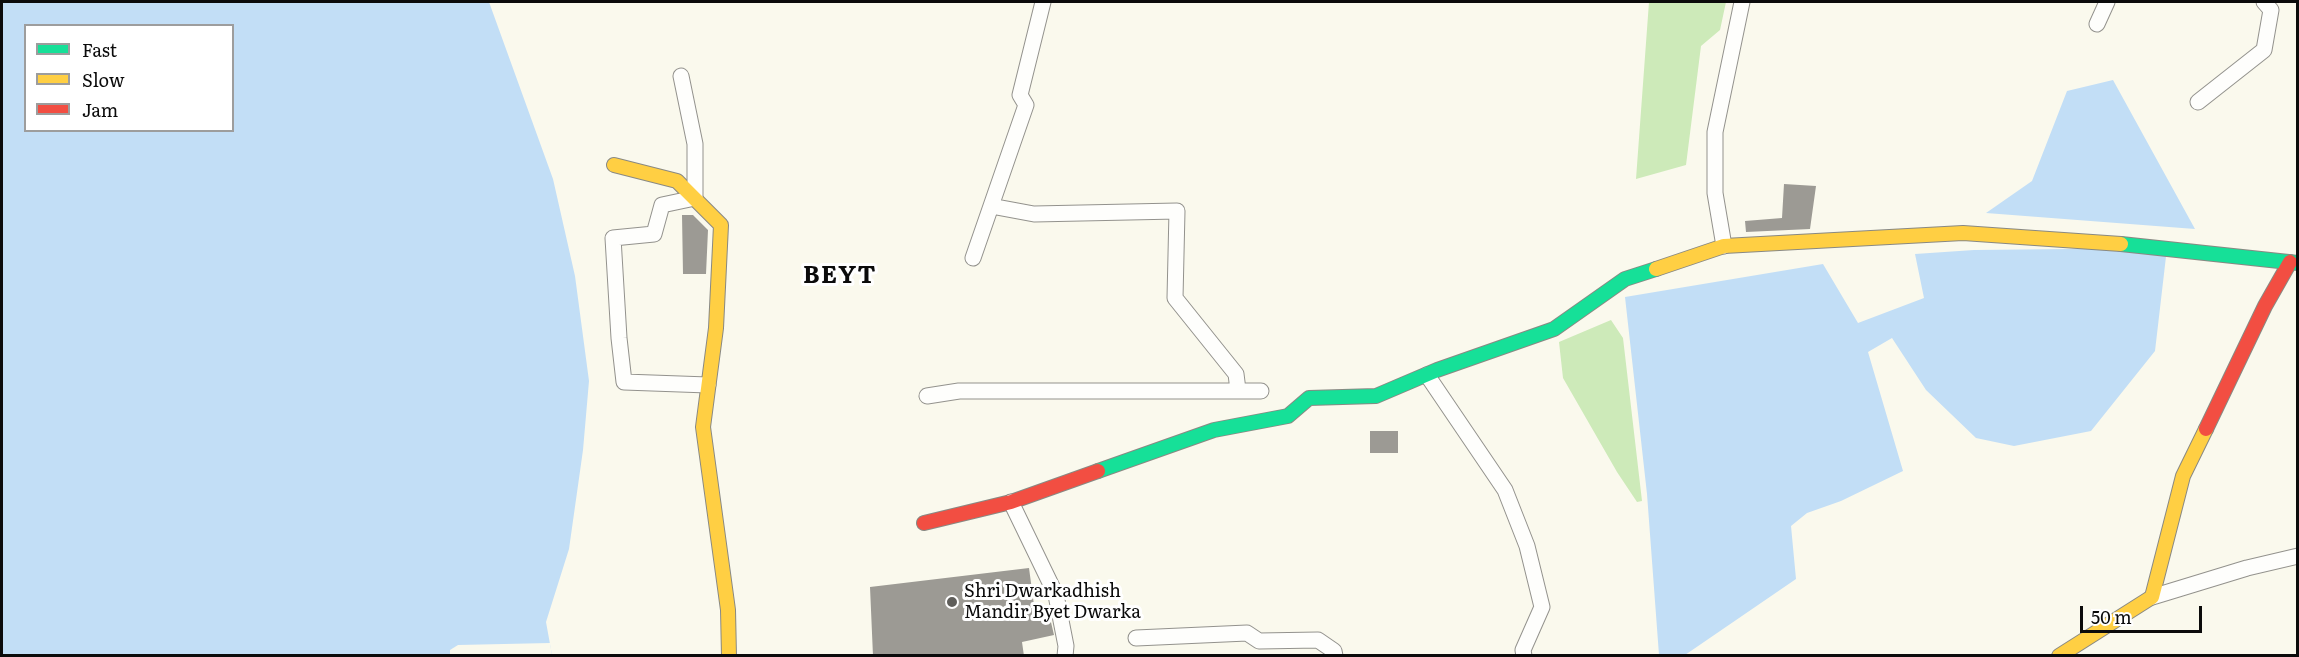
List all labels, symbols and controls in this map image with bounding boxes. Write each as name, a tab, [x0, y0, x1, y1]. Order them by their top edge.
legend	[24, 24, 234, 132]
text: Fast	[82, 36, 117, 63]
text: Slow	[82, 66, 124, 93]
text: Jam	[82, 96, 118, 123]
district label: BEYT	[803, 262, 877, 290]
place label: Shri Dwarkadhish Mandir Byet Dwarka	[964, 581, 1141, 624]
scale bar	[2083, 594, 2204, 632]
marker: Shri Dwarkadhish Mandir Byet Dwarka	[945, 595, 959, 609]
text: 50 m	[2091, 603, 2132, 630]

